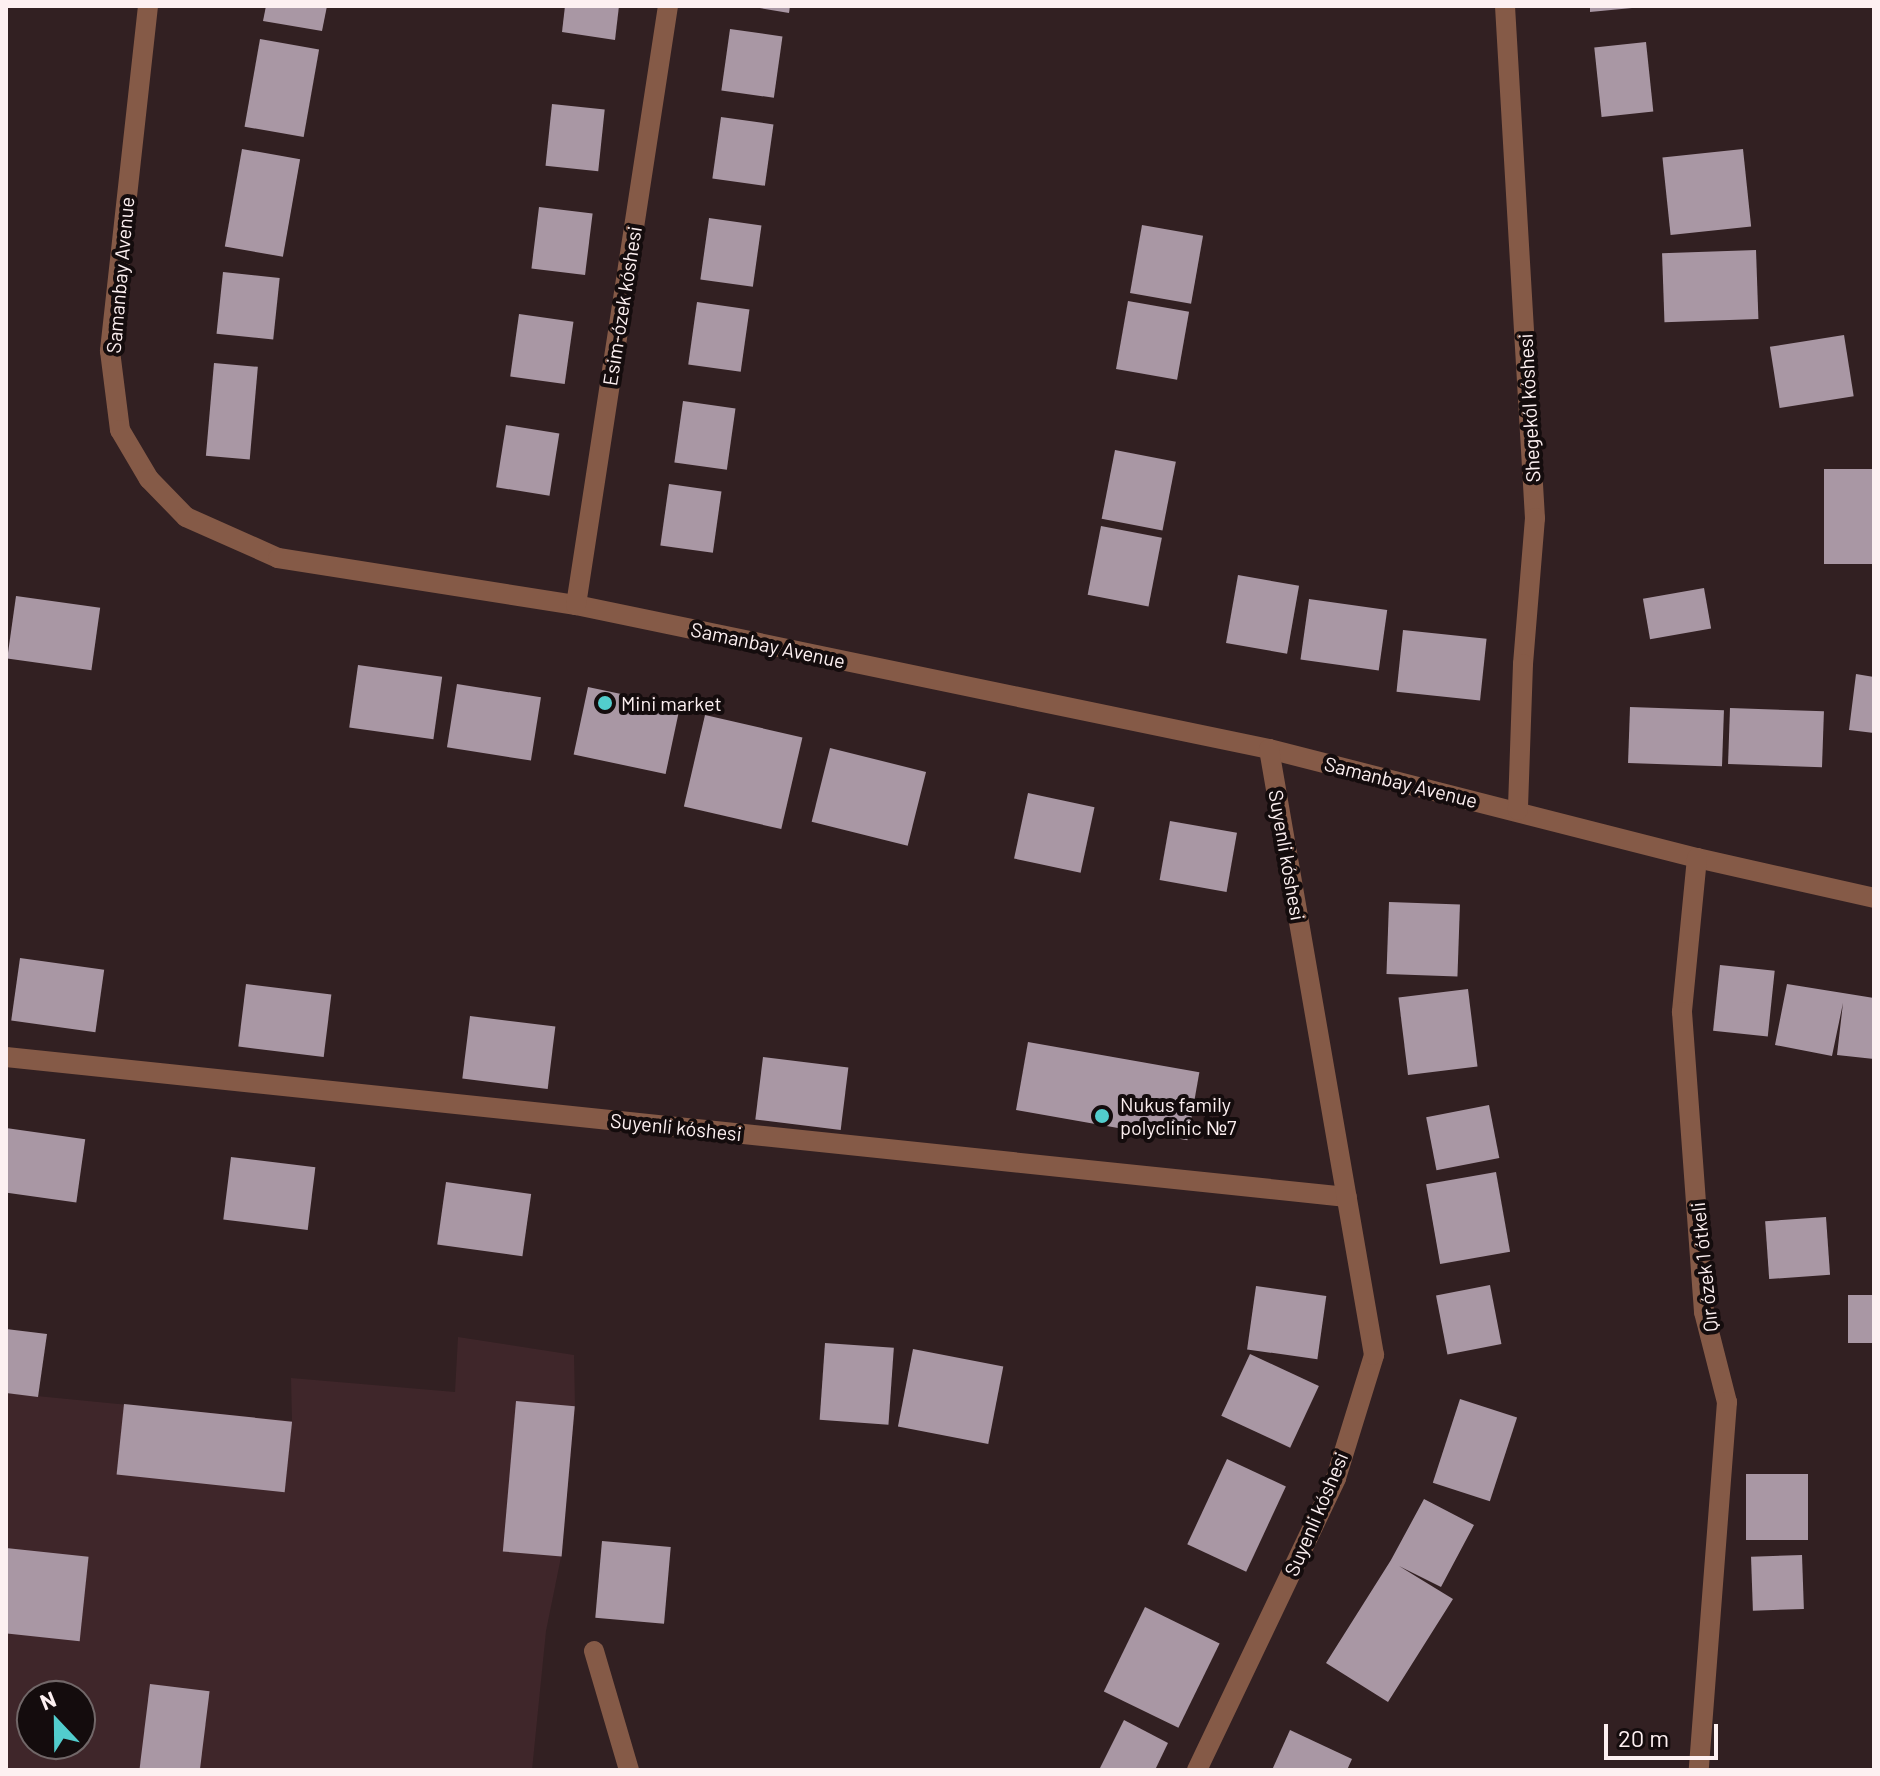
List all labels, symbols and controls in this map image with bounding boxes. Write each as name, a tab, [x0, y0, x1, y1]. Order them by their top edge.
street label: Samanbay Avenue	[101, 196, 139, 354]
street label: Esim-ózek kóshesi	[598, 225, 646, 387]
street label: Shegekól kóshesi	[1513, 333, 1545, 483]
street label: Samanbay Avenue	[689, 617, 847, 673]
place label: Mini market	[621, 691, 722, 715]
marker: Mini market	[596, 694, 614, 712]
street label: Samanbay Avenue	[1322, 751, 1480, 813]
street label: Suyenli kóshesi	[1264, 788, 1310, 922]
place label: Nukus family polyclinic №7	[1120, 1092, 1237, 1139]
marker: Nukus family polyclinic №7	[1091, 1105, 1113, 1127]
street label: Suyenli kóshesi	[609, 1108, 743, 1146]
street label: Qır ózek 1 ótkeli	[1685, 1201, 1723, 1333]
street label: Suyenli kóshesi	[1279, 1448, 1353, 1580]
north arrow	[16, 1680, 96, 1760]
text: N	[36, 1685, 59, 1714]
scale bar	[1608, 1708, 1722, 1758]
text: 20 m	[1618, 1723, 1669, 1752]

